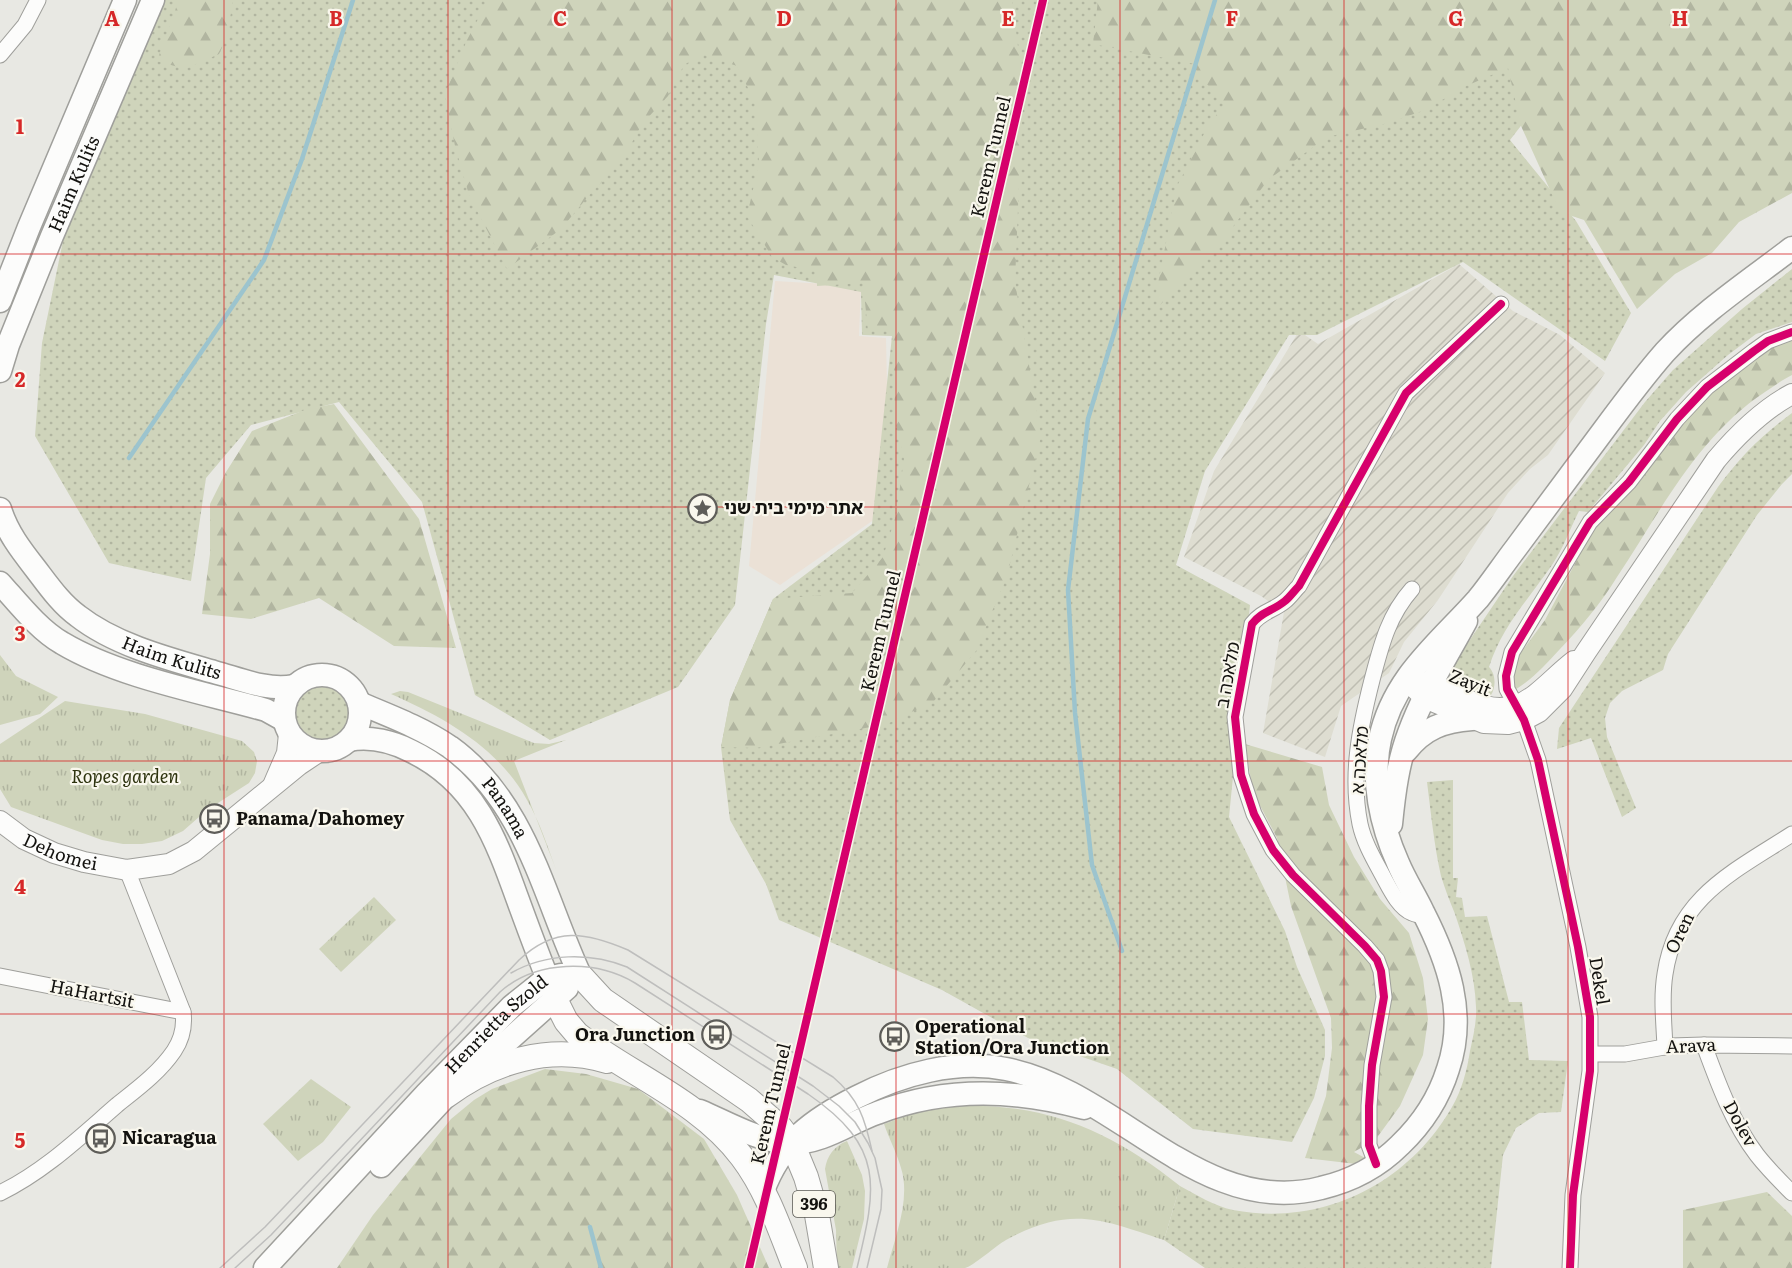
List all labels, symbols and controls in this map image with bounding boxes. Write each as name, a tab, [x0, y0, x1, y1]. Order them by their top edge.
text: A	[104, 2, 120, 32]
text: B	[329, 2, 343, 32]
text: C	[553, 2, 567, 32]
text: D	[776, 2, 792, 32]
text: E	[1001, 2, 1015, 32]
text: F	[1226, 2, 1239, 32]
text: G	[1448, 2, 1464, 32]
text: H	[1672, 2, 1688, 32]
street label: Kerem Tunnel	[962, 93, 1017, 220]
text: 1	[16, 110, 24, 140]
street label: Haim Kulits	[40, 131, 105, 236]
text: 2	[15, 363, 26, 393]
place icon: אתר מימי בית שני	[687, 492, 719, 524]
place label: אתר מימי בית שני	[724, 493, 863, 520]
street label: Kerem Tunnel	[852, 567, 907, 694]
text: 3	[14, 617, 26, 647]
street label: Haim Kulits	[118, 628, 224, 685]
street label: מלאכה ב	[1207, 639, 1246, 710]
street label: Zayit	[1445, 661, 1497, 703]
street label: מלאכה א	[1343, 725, 1374, 795]
park label: Ropes garden	[71, 762, 179, 789]
street label: Panama	[476, 770, 536, 843]
bus stop icon: Panama/Dahomey	[199, 803, 231, 835]
place label: Panama/Dahomey	[236, 804, 404, 831]
street label: Dehomei	[19, 825, 100, 876]
text: 4	[14, 870, 26, 900]
street label: Oren	[1657, 907, 1700, 958]
street label: Dekel	[1583, 955, 1618, 1007]
street label: Henrietta Szold	[438, 968, 553, 1079]
street label: HaHartsit	[48, 971, 138, 1014]
place label: Operational Station/Ora Junction	[915, 1012, 1110, 1060]
bus stop icon: Ora Junction	[700, 1019, 732, 1051]
place label: Ora Junction	[575, 1020, 695, 1047]
bus stop icon: Operational Station/Ora Junction	[878, 1021, 910, 1053]
street label: Arava	[1665, 1030, 1717, 1059]
street label: Kerem Tunnel	[742, 1040, 797, 1167]
street label: Dolev	[1717, 1095, 1765, 1152]
bus stop icon: Nicaragua	[85, 1122, 117, 1154]
place label: Nicaragua	[122, 1123, 217, 1150]
text: 5	[15, 1124, 26, 1154]
road number: 396	[793, 1191, 835, 1217]

